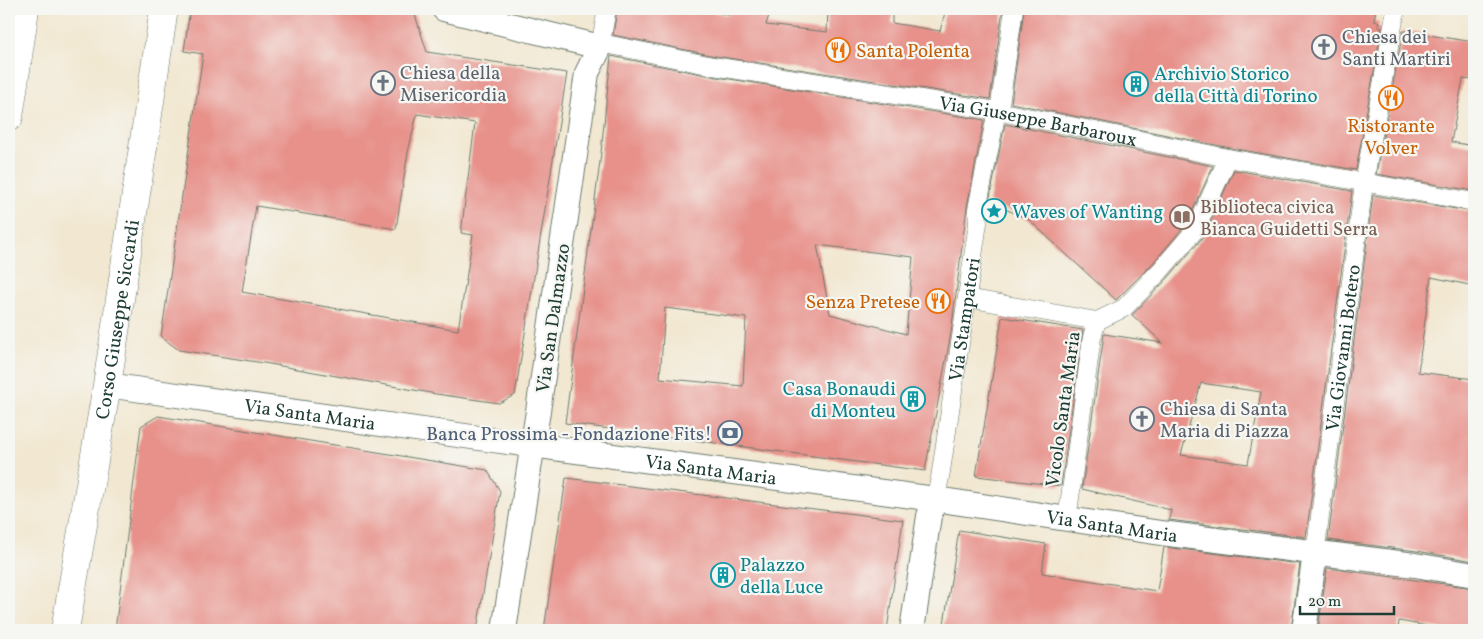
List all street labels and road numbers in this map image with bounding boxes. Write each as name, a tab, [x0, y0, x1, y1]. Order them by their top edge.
street label: Via Giuseppe Barbaroux	[937, 91, 1139, 154]
street label: Corso Giuseppe Siccardi	[90, 218, 147, 422]
street label: Via San Dalmazzo	[531, 242, 577, 395]
street label: Via Stampatori	[944, 256, 988, 383]
street label: Via Giovanni Botero	[1320, 263, 1368, 433]
street label: Vicolo Santa Maria	[1040, 330, 1088, 489]
street label: Via Santa Maria	[242, 394, 377, 438]
street label: Via Santa Maria	[643, 449, 778, 493]
street label: Via Santa Maria	[1044, 505, 1179, 550]

